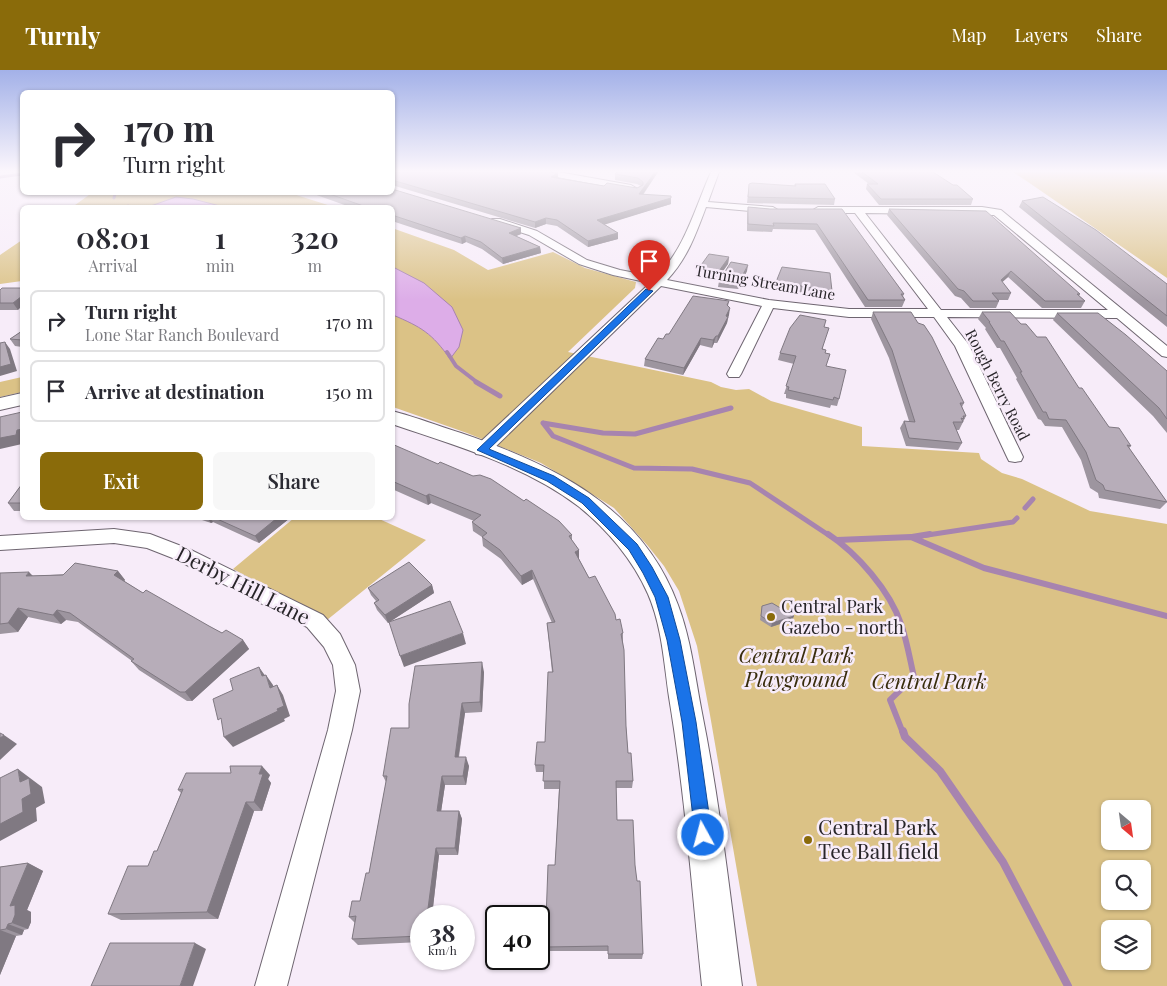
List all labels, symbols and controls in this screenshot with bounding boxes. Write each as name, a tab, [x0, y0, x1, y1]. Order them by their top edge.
text: Turnly	[25, 19, 100, 51]
text: Map	[951, 23, 986, 47]
text: Layers	[1014, 23, 1068, 47]
text: Share	[1096, 23, 1142, 47]
text: 170 m	[123, 104, 215, 151]
icon: right	[40, 110, 105, 175]
text: Turn right	[123, 149, 225, 179]
text: 08:01	[76, 217, 150, 257]
text: 1	[215, 217, 226, 257]
text: 320	[291, 217, 339, 257]
pin	[628, 240, 670, 291]
icon: arrive	[635, 247, 663, 275]
text: Arrival	[88, 255, 138, 276]
text: min	[206, 255, 235, 276]
text: m	[308, 255, 322, 276]
street label: Turning Stream Lane	[693, 260, 837, 304]
text: Turn right	[85, 298, 177, 324]
icon: right	[42, 307, 70, 335]
text: 170 m	[325, 308, 373, 334]
text: Lone Star Ranch Boulevard	[85, 324, 279, 345]
street label: Rough Berry Road	[961, 325, 1035, 444]
icon: arrive	[42, 377, 70, 405]
text: Arrive at destination	[85, 378, 265, 404]
text: 150 m	[325, 378, 373, 404]
button: Exit	[40, 452, 203, 510]
button: Share	[213, 452, 375, 510]
street label: Derby Hill Lane	[172, 538, 316, 630]
place label: Central Park Gazebo - north	[781, 594, 904, 639]
marker: Central Park Gazebo - north	[765, 611, 777, 623]
park label: Central Park Playground	[738, 640, 854, 692]
park label: Central Park	[871, 666, 987, 694]
north arrow	[1101, 800, 1151, 850]
map controls	[1101, 800, 1151, 970]
position arrow	[676, 808, 728, 860]
place label: Central Park Tee Ball field	[818, 812, 939, 864]
marker: Central Park Tee Ball field	[802, 834, 814, 846]
button: search	[1101, 860, 1151, 910]
speed limit sign: 40	[485, 905, 550, 970]
text: 38	[429, 915, 456, 948]
button: layers	[1101, 920, 1151, 970]
text: km/h	[428, 942, 457, 958]

